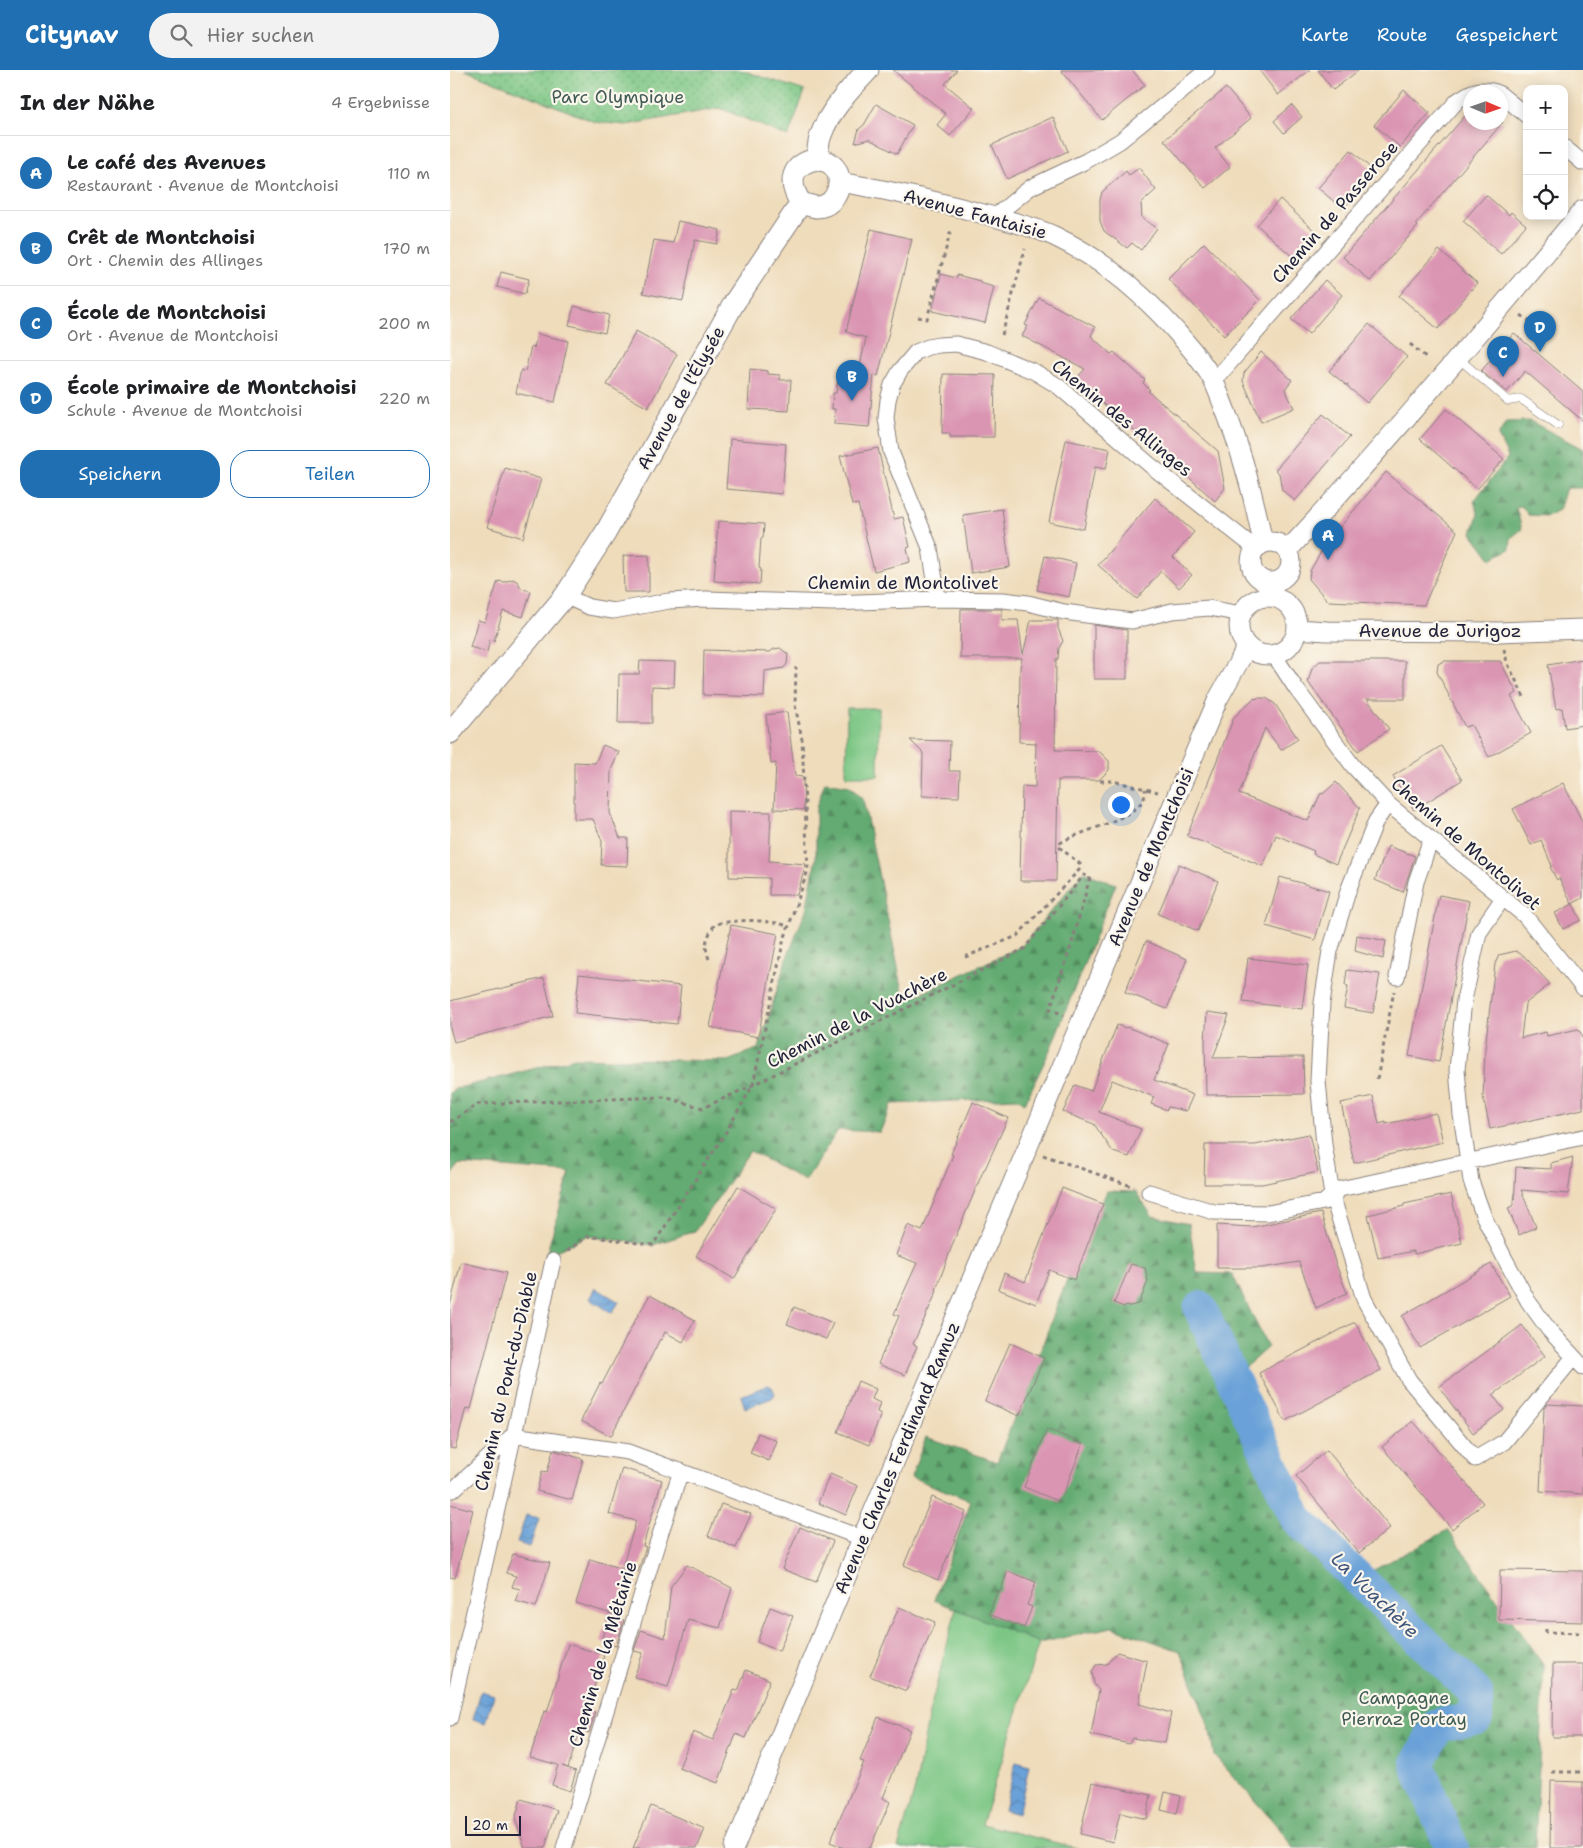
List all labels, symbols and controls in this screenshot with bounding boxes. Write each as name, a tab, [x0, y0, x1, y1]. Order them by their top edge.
search box	[149, 13, 499, 58]
text: Citynav	[25, 19, 119, 51]
icon: search	[167, 21, 195, 49]
text: Hier suchen	[207, 23, 314, 48]
text: Karte	[1301, 23, 1349, 47]
text: Route	[1377, 23, 1428, 47]
text: Gespeichert	[1456, 23, 1558, 47]
park label: Parc Olympique	[552, 85, 684, 109]
north arrow	[1463, 85, 1508, 130]
map controls	[1523, 85, 1568, 220]
button: +	[1523, 85, 1568, 130]
text: In der Nähe	[20, 89, 155, 117]
text: 4 Ergebnisse	[331, 92, 430, 113]
button: −	[1523, 130, 1568, 175]
street label: Chemin de Passerose	[1266, 136, 1404, 288]
text: Le café des Avenues	[67, 150, 266, 175]
text: A	[30, 163, 42, 184]
text: 110 m	[387, 163, 430, 184]
text: Restaurant · Avenue de Montchoisi	[67, 175, 339, 196]
button: locate	[1523, 175, 1568, 220]
street label: Avenue Fantaisie	[901, 183, 1049, 245]
text: Crêt de Montchoisi	[67, 225, 255, 250]
text: B	[31, 238, 41, 259]
text: 170 m	[383, 238, 430, 259]
text: Ort · Chemin des Allinges	[67, 250, 263, 271]
text: École de Montchoisi	[67, 300, 266, 325]
pin: D	[1524, 311, 1556, 352]
text: C	[31, 313, 41, 334]
text: 200 m	[378, 313, 430, 334]
street label: Avenue de l'Élysée	[631, 322, 731, 474]
text: Ort · Avenue de Montchoisi	[67, 325, 279, 346]
pin: C	[1487, 336, 1519, 377]
street label: Chemin des Allinges	[1047, 354, 1197, 482]
pin: B	[836, 360, 868, 401]
text: École primaire de Montchoisi	[67, 375, 357, 400]
text: D	[30, 388, 42, 409]
text: 220 m	[378, 388, 430, 409]
text: Schule · Avenue de Montchoisi	[67, 400, 302, 421]
button: Speichern	[20, 450, 220, 498]
button: Teilen	[230, 450, 430, 498]
pin: A	[1312, 519, 1344, 560]
street label: Chemin de Montolivet	[807, 571, 999, 595]
street label: Avenue de Jurigoz	[1358, 619, 1522, 643]
street label: Avenue de Montchoisi	[1102, 764, 1200, 950]
street label: Chemin de Montolivet	[1386, 772, 1546, 916]
your location	[1108, 792, 1134, 818]
street label: Chemin de la Vuachère	[763, 962, 951, 1074]
street label: Chemin du Pont-du-Diable	[469, 1269, 543, 1493]
street label: Avenue Charles Ferdinand Ramuz	[829, 1318, 965, 1598]
water label: La Vuachère	[1325, 1547, 1425, 1643]
street label: Chemin de la Métairie	[563, 1558, 643, 1750]
park label: Campagne Pierraz Portay	[1341, 1686, 1467, 1731]
scale bar	[465, 1813, 521, 1836]
text: 20 m	[472, 1816, 508, 1834]

